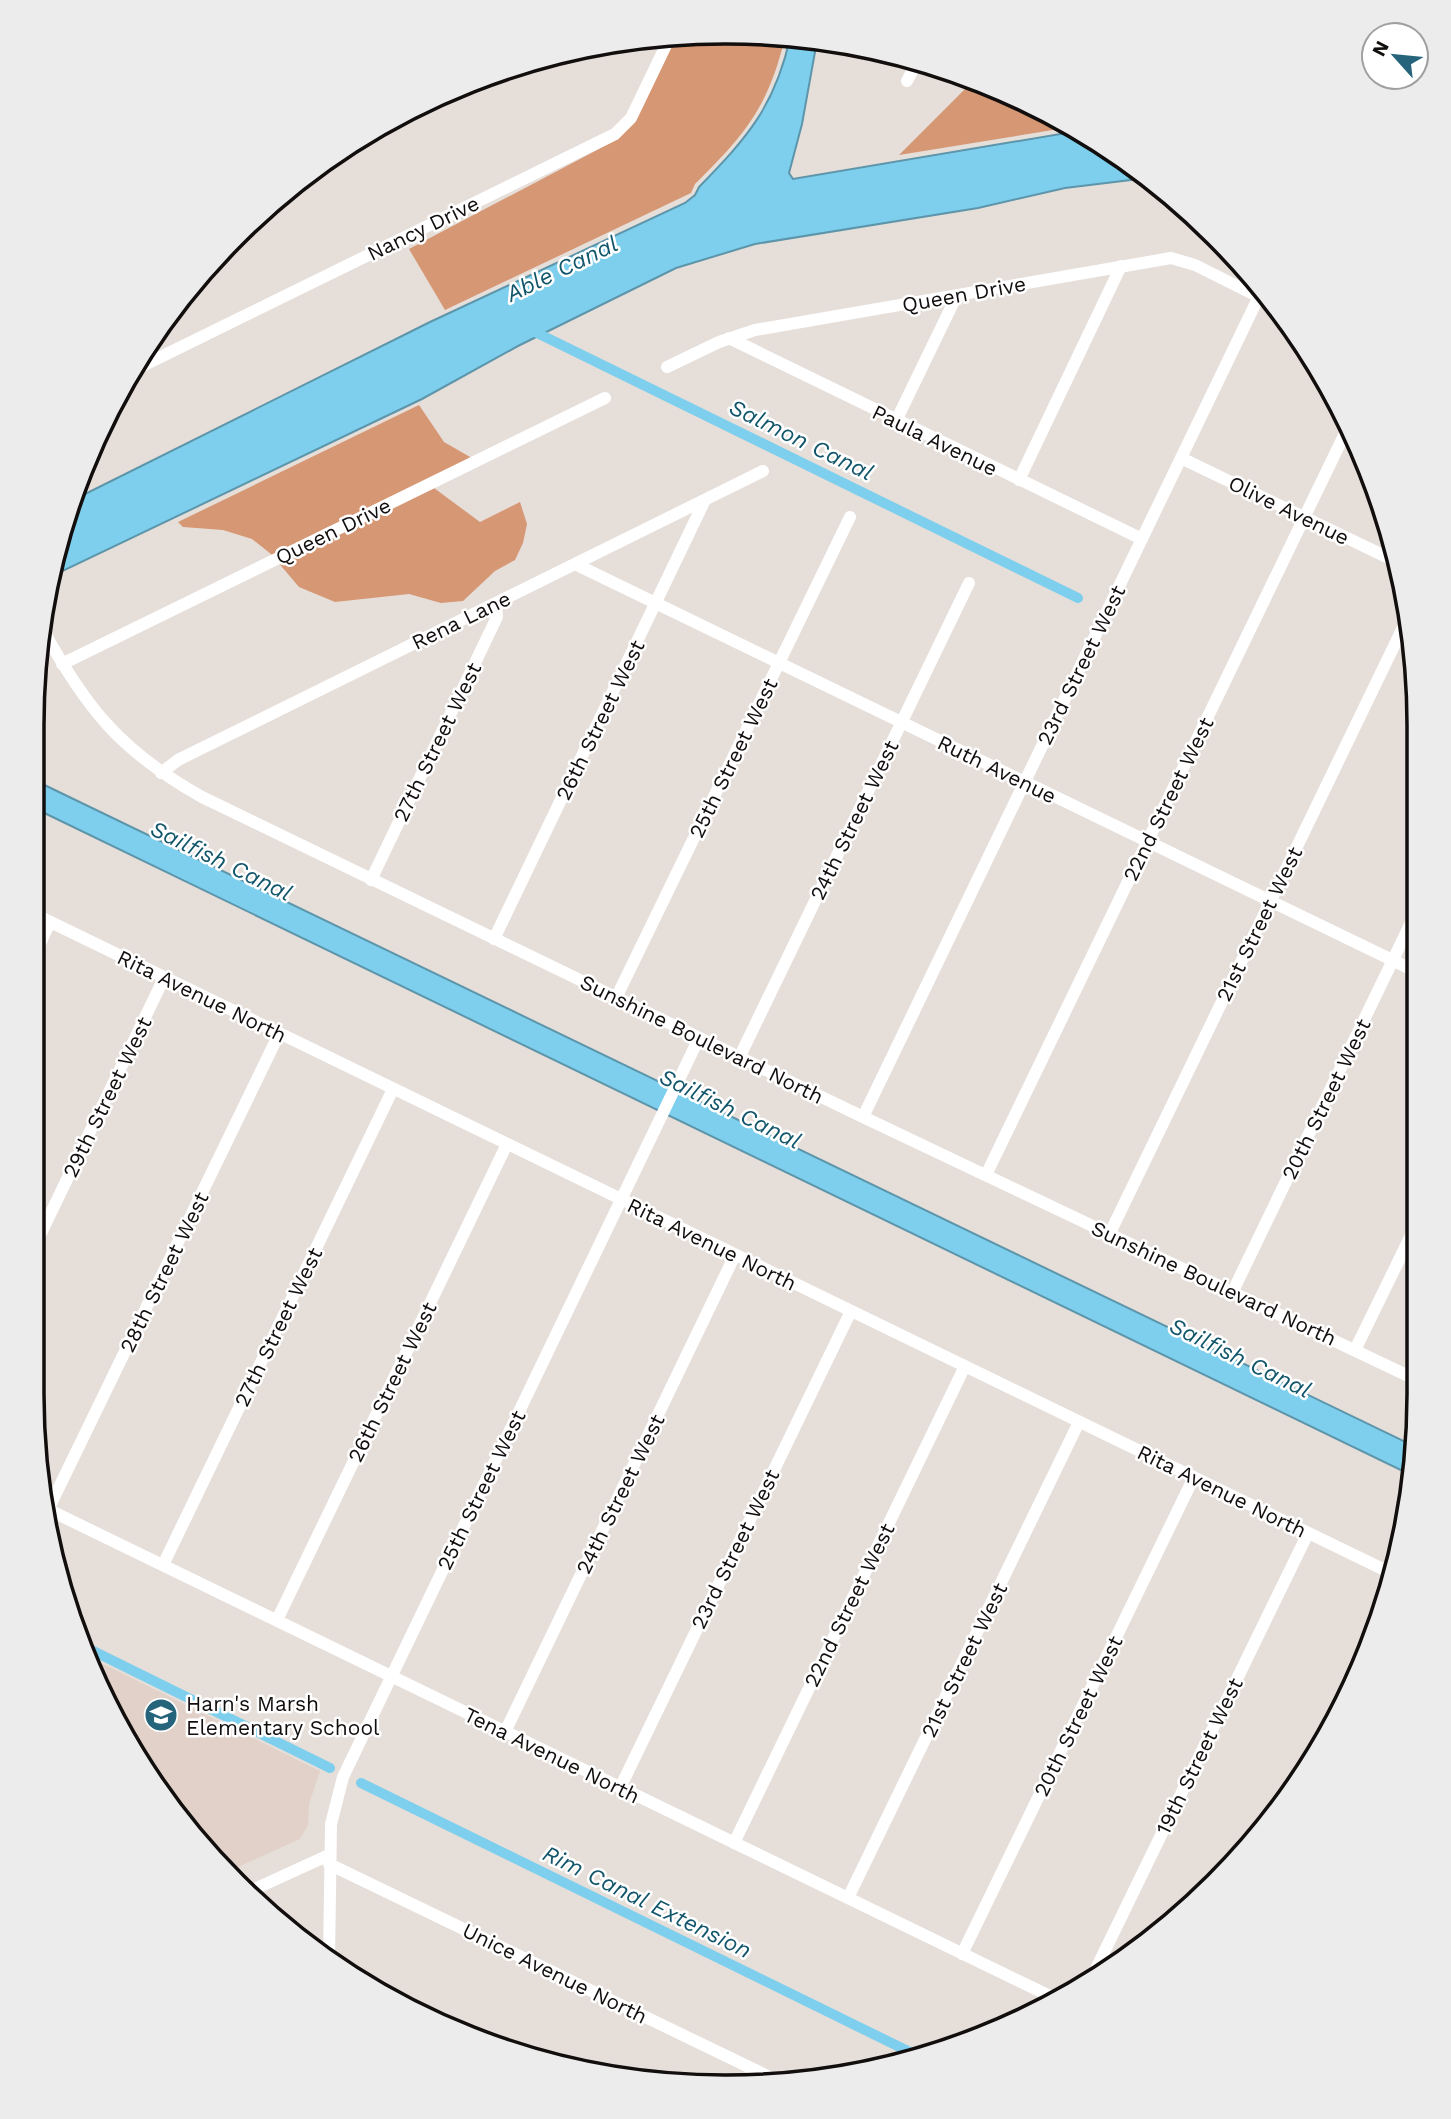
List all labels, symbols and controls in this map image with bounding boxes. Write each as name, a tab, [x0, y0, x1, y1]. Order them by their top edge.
north arrow	[1360, 21, 1430, 91]
text: N	[1367, 37, 1394, 60]
street label: Nancy Drive	[363, 190, 483, 266]
water label: Able Canal	[501, 230, 622, 308]
street label: Queen Drive	[900, 271, 1028, 317]
water label: Salmon Canal	[725, 393, 877, 487]
street label: Paula Avenue	[868, 399, 1002, 481]
street label: Olive Avenue	[1224, 470, 1354, 550]
street label: Queen Drive	[271, 492, 395, 570]
street label: 23rd Street West	[1032, 581, 1131, 749]
street label: Rena Lane	[407, 585, 515, 655]
street label: 26th Street West	[550, 636, 650, 804]
street label: 27th Street West	[388, 658, 486, 826]
street label: 25th Street West	[683, 674, 783, 842]
street label: 22nd Street West	[1118, 713, 1219, 885]
street label: Ruth Avenue	[934, 729, 1060, 809]
street label: 24th Street West	[804, 736, 904, 904]
water label: Sailfish Canal	[146, 815, 296, 907]
street label: 21st Street West	[1211, 842, 1307, 1005]
street label: Rita Avenue North	[113, 944, 291, 1048]
street label: Sunshine Boulevard North	[576, 969, 828, 1109]
street label: 29th Street West	[57, 1012, 157, 1181]
street label: 20th Street West	[1276, 1014, 1376, 1183]
water label: Sailfish Canal	[655, 1063, 805, 1155]
street label: 28th Street West	[114, 1187, 214, 1356]
street label: Rita Avenue North	[623, 1192, 801, 1296]
street label: Sunshine Boulevard North	[1088, 1215, 1340, 1351]
street label: 27th Street West	[229, 1243, 327, 1411]
street label: 26th Street West	[342, 1298, 442, 1466]
water label: Sailfish Canal	[1165, 1312, 1315, 1404]
street label: 25th Street West	[431, 1406, 531, 1574]
street label: 24th Street West	[570, 1410, 670, 1578]
street label: Rita Avenue North	[1133, 1439, 1311, 1543]
street label: 23rd Street West	[686, 1465, 785, 1633]
street label: 22nd Street West	[799, 1519, 900, 1691]
street label: 21st Street West	[916, 1578, 1012, 1741]
street label: 20th Street West	[1028, 1631, 1128, 1800]
street label: 19th Street West	[1150, 1673, 1248, 1839]
place label: Harn's Marsh Elementary School	[186, 1691, 380, 1740]
school or university icon: Harn's Marsh Elementary School	[142, 1696, 180, 1734]
street label: Tena Avenue North	[460, 1702, 644, 1808]
water label: Rim Canal Extension	[538, 1840, 756, 1964]
street label: Unice Avenue North	[458, 1917, 652, 2029]

